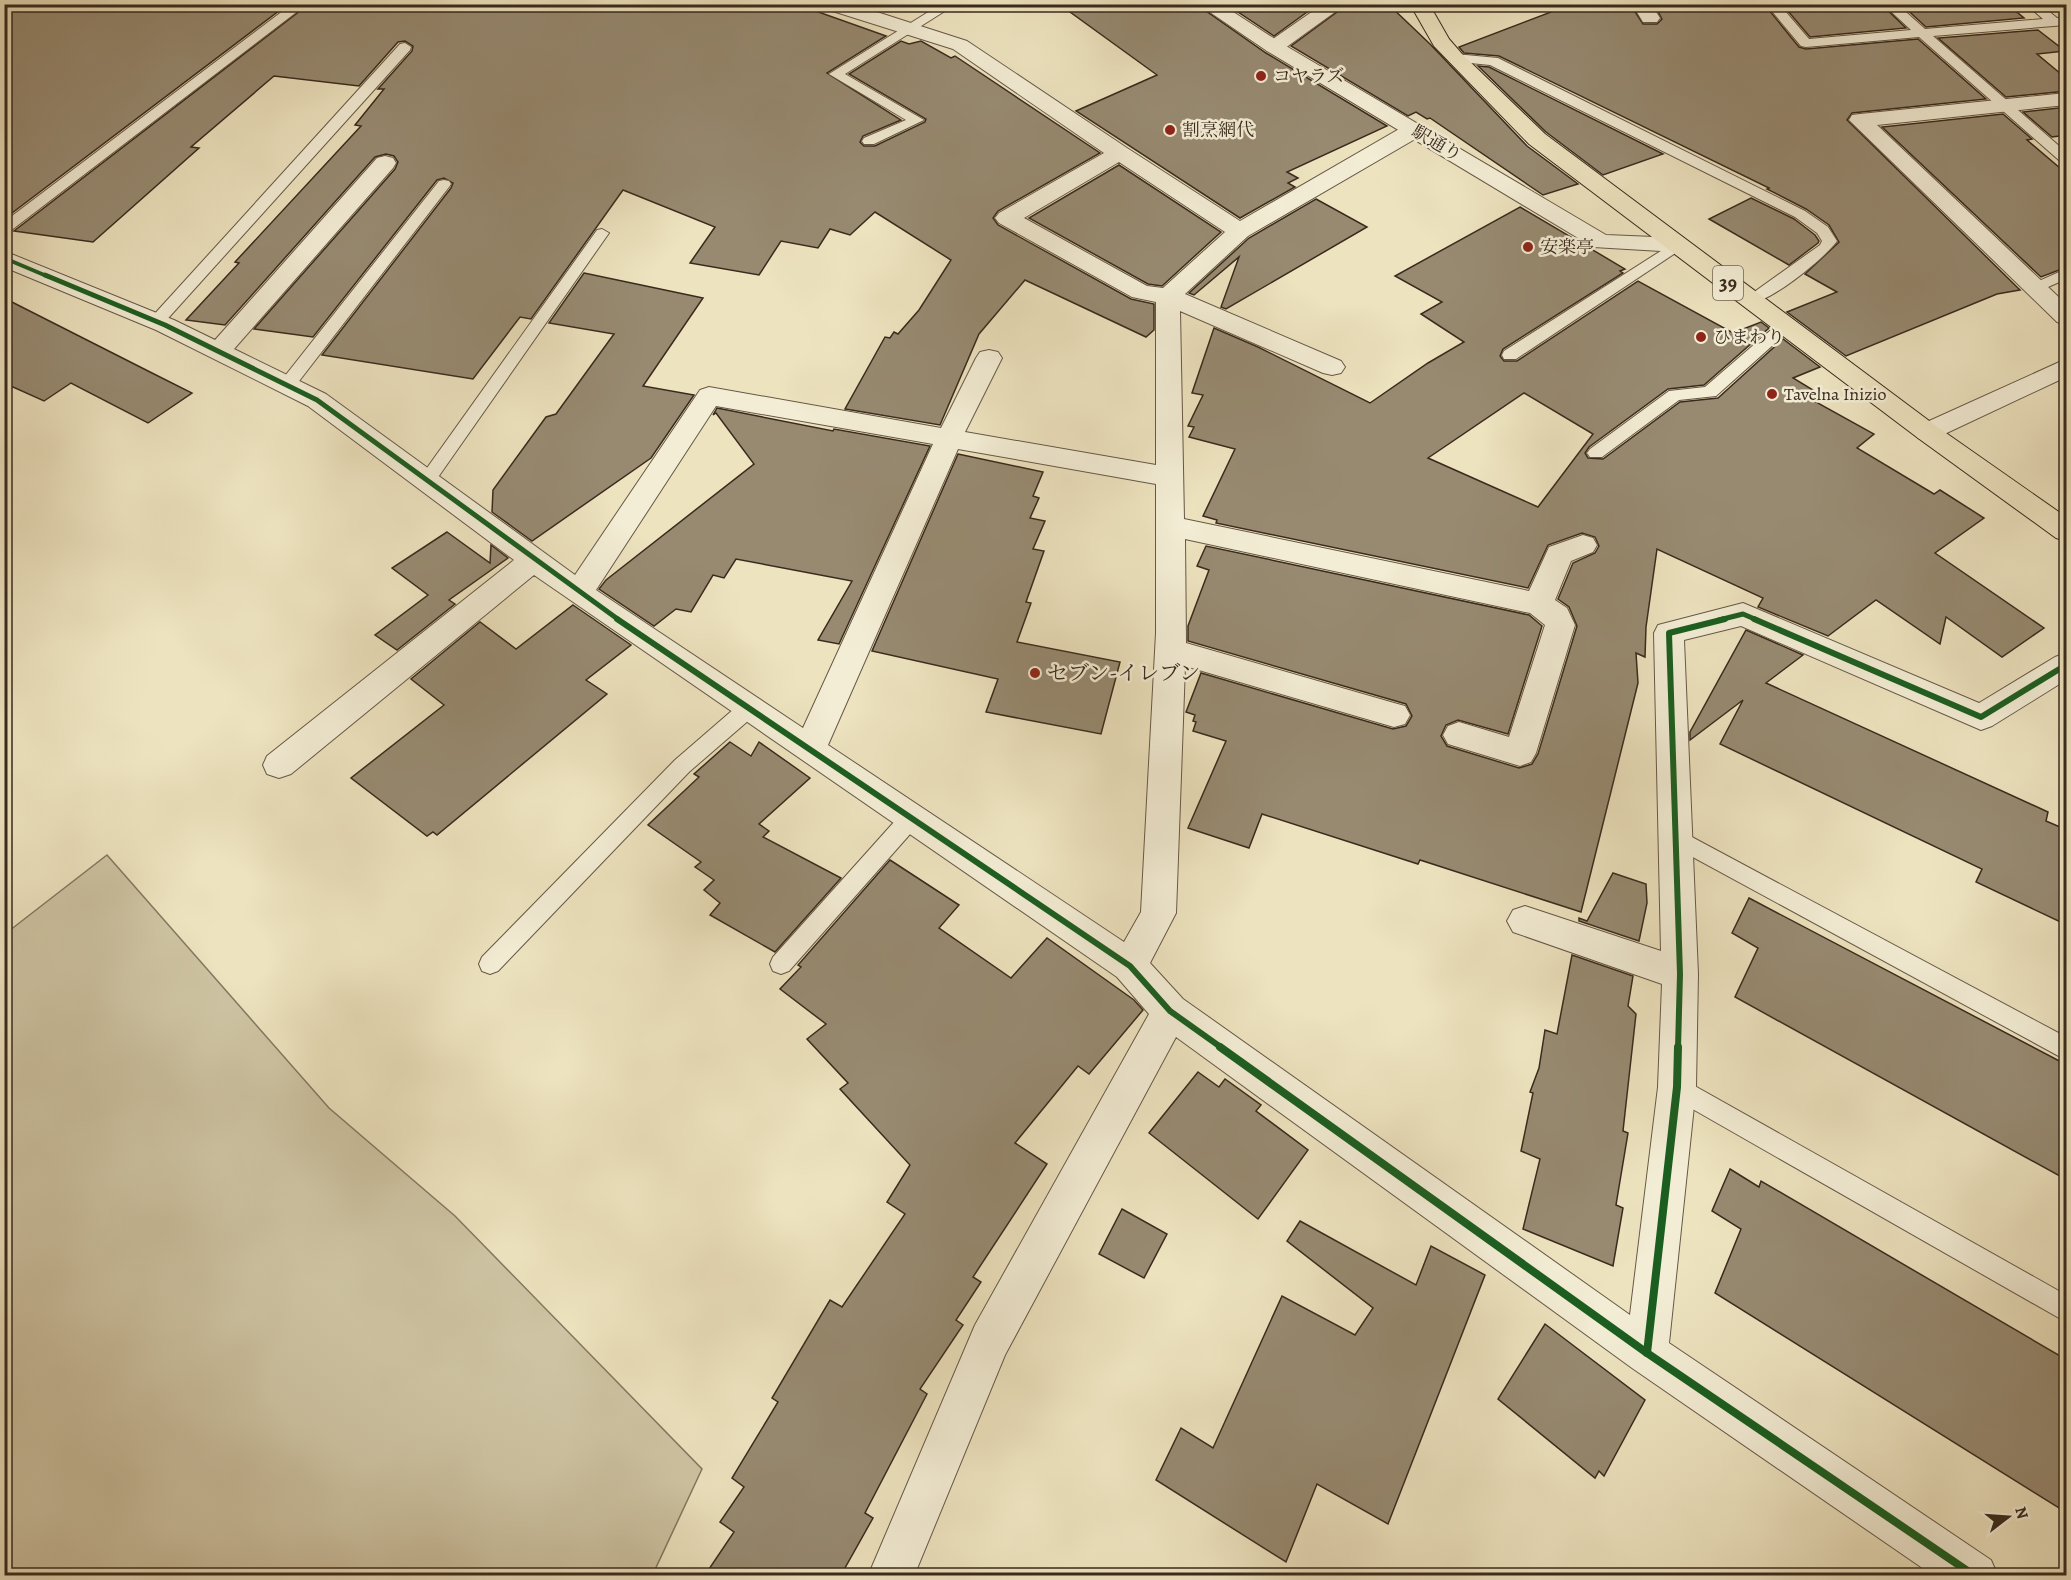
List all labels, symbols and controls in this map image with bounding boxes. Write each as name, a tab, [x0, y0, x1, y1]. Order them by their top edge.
place label: コヤラズ	[1273, 64, 1344, 88]
marker: コヤラズ	[1254, 69, 1268, 83]
place label: 割烹網代	[1182, 118, 1254, 142]
street label: 駅通り	[1408, 119, 1466, 167]
marker: 割烹網代	[1163, 123, 1177, 137]
place label: 安楽亭	[1540, 235, 1594, 259]
marker: 安楽亭	[1521, 240, 1535, 254]
road number: 39	[1713, 266, 1743, 300]
place label: ひまわり	[1713, 325, 1785, 349]
marker: ひまわり	[1694, 330, 1708, 344]
place label: Tavelna Inizio	[1784, 382, 1887, 406]
marker: Tavelna Inizio	[1765, 387, 1779, 401]
place label: セブン-イレブン	[1047, 659, 1200, 687]
marker: セブン-イレブン	[1028, 666, 1042, 680]
north arrow	[1978, 1487, 2038, 1547]
text: N	[2009, 1504, 2034, 1522]

